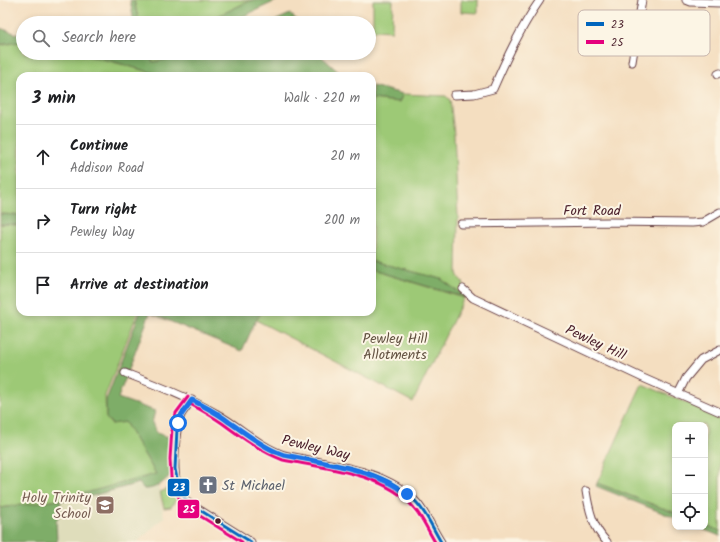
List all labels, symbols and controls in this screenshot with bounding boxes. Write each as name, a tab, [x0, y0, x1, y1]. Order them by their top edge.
legend	[578, 10, 710, 56]
search box	[16, 16, 376, 60]
text: 23	[611, 16, 624, 34]
text: Search here	[62, 26, 136, 50]
icon: search	[30, 27, 52, 49]
text: 25	[611, 34, 624, 52]
text: 3 min	[32, 85, 76, 112]
text: Walk · 220 m	[284, 88, 360, 109]
text: Continue	[70, 134, 128, 158]
icon: ahead	[32, 146, 54, 168]
text: 20 m	[330, 146, 360, 167]
text: Addison Road	[70, 158, 144, 179]
text: Turn right	[70, 198, 137, 222]
street label: Fort Road	[563, 200, 622, 222]
icon: right	[32, 210, 54, 232]
text: 200 m	[324, 210, 360, 231]
text: Pewley Way	[70, 222, 134, 243]
text: Arrive at destination	[70, 273, 209, 297]
icon: arrive	[32, 274, 54, 296]
street label: Pewley Hill	[562, 319, 630, 367]
park label: Pewley Hill Allotments	[363, 328, 428, 366]
route start	[169, 414, 187, 432]
map controls	[672, 422, 708, 530]
button: +	[672, 422, 708, 458]
street label: Pewley Way	[280, 429, 352, 467]
button: −	[672, 458, 708, 494]
church icon: St Michael	[197, 474, 219, 496]
place label: St Michael	[222, 475, 285, 497]
line badge: 23	[167, 478, 190, 497]
text: 23	[173, 479, 185, 497]
route end	[398, 485, 416, 503]
place label: Holy Trinity School	[21, 487, 92, 525]
school or university icon: Holy Trinity School	[94, 494, 116, 516]
button: locate	[672, 494, 708, 530]
line badge: 25	[177, 499, 200, 519]
text: 25	[183, 501, 196, 519]
unlabelled marker	[213, 516, 223, 526]

